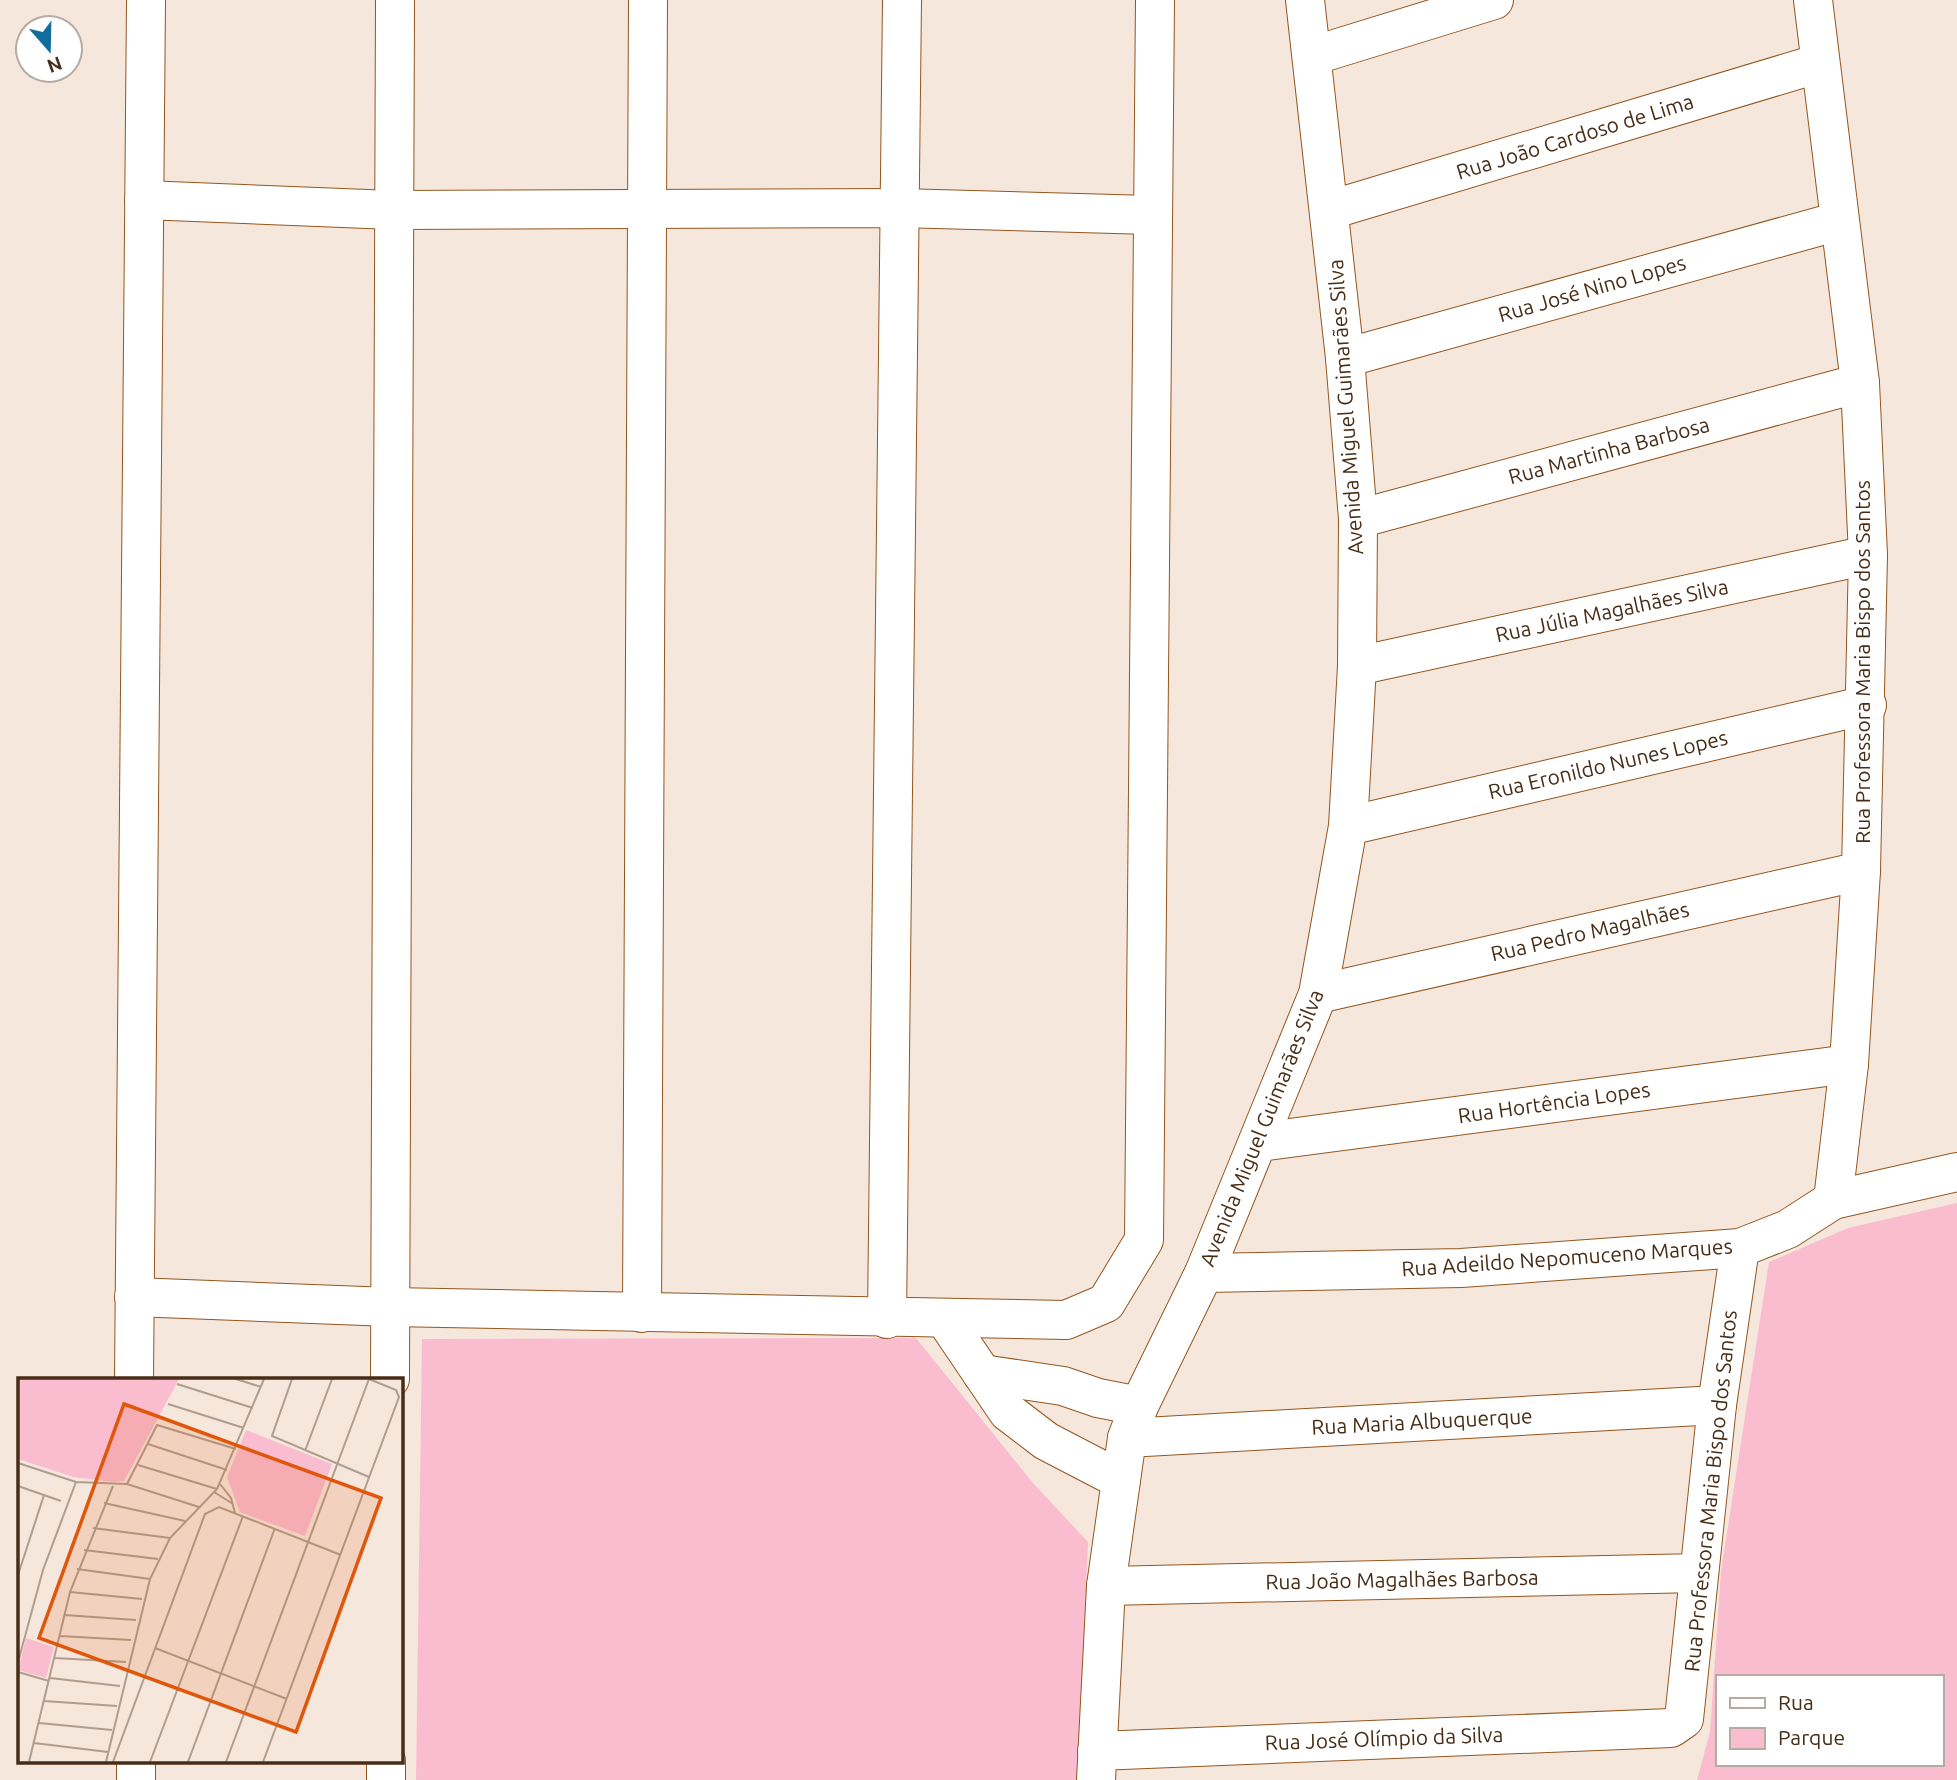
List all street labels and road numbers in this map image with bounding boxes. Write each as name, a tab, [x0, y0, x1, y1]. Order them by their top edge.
street label: Rua João Cardoso de Lima	[1453, 88, 1696, 184]
street label: Rua José Nino Lopes	[1495, 250, 1688, 326]
street label: Avenida Miguel Guimarães Silva	[1323, 258, 1367, 556]
street label: Rua Martinha Barbosa	[1506, 412, 1712, 488]
street label: Rua Professora Maria Bispo dos Santos	[1850, 480, 1874, 844]
street label: Rua Júlia Magalhães Silva	[1493, 574, 1730, 646]
street label: Rua Eronildo Nunes Lopes	[1486, 725, 1730, 803]
street label: Rua Pedro Magalhães	[1488, 897, 1691, 966]
street label: Avenida Miguel Guimarães Silva	[1194, 986, 1328, 1269]
street label: Rua Hortência Lopes	[1456, 1077, 1651, 1127]
street label: Rua Adeildo Nepomuceno Marques	[1401, 1233, 1733, 1281]
street label: Rua Professora Maria Bispo dos Santos	[1679, 1309, 1741, 1673]
street label: Rua Maria Albuquerque	[1311, 1403, 1533, 1439]
street label: Rua João Magalhães Barbosa	[1265, 1565, 1539, 1593]
street label: Rua José Olímpio da Silva	[1264, 1722, 1504, 1754]

